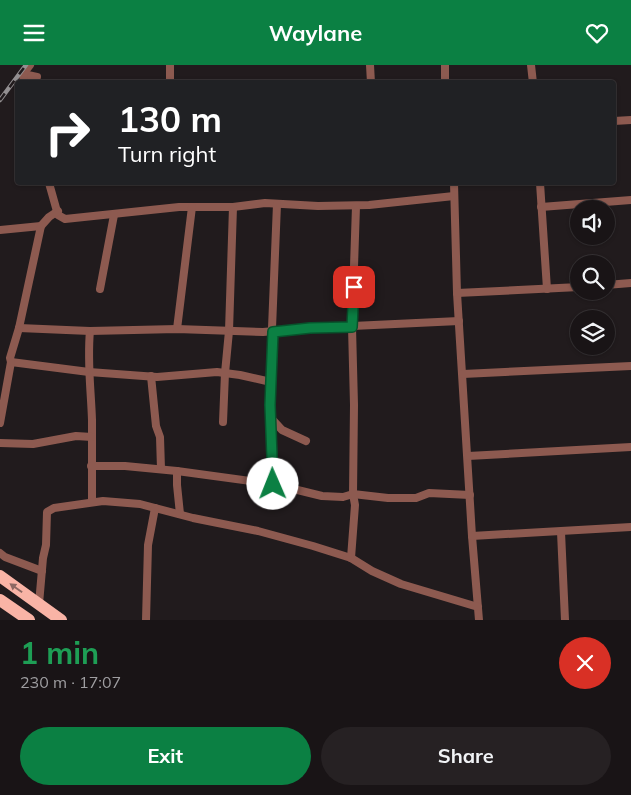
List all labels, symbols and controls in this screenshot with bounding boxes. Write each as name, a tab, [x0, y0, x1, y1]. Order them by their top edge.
icon: menu	[20, 19, 48, 47]
text: Waylane	[269, 19, 362, 47]
icon: heart	[583, 19, 611, 47]
text: 130 m	[118, 97, 222, 141]
icon: right	[35, 100, 100, 165]
text: Turn right	[118, 140, 216, 168]
map controls	[570, 200, 615, 355]
button: sound	[570, 200, 615, 245]
button: search	[570, 255, 615, 300]
pin	[333, 266, 375, 308]
icon: arrive	[340, 273, 368, 301]
button: layers	[570, 310, 615, 355]
position arrow	[246, 457, 298, 509]
one-way arrow	[10, 583, 23, 593]
text: 1 min	[20, 634, 99, 672]
button: close	[559, 637, 611, 689]
text: 230 m · 17:07	[20, 672, 121, 692]
button: Exit	[20, 727, 311, 785]
button: Share	[321, 727, 611, 785]

